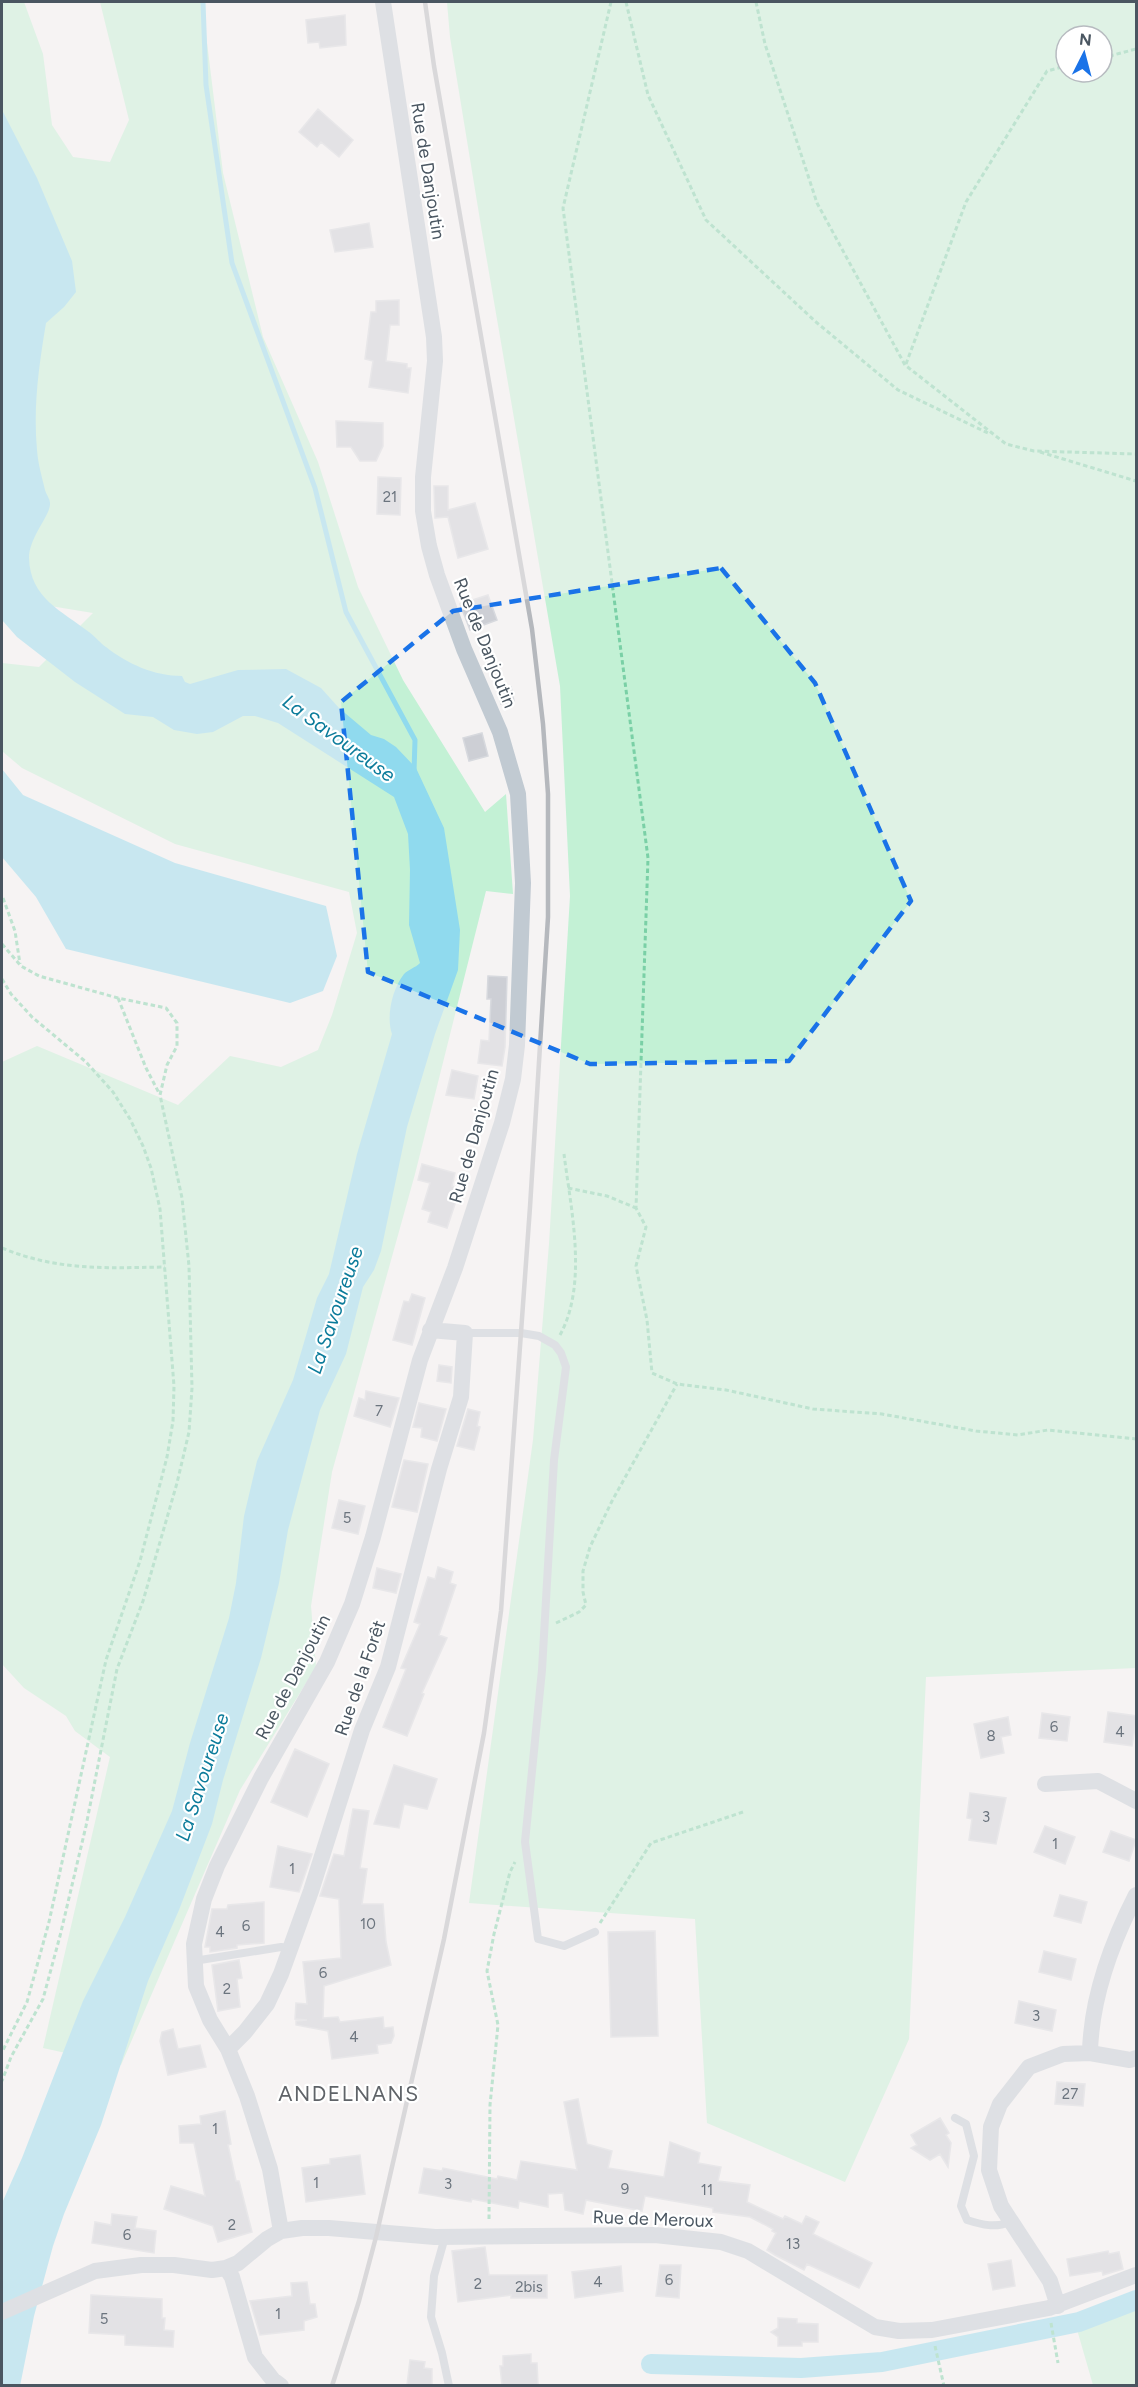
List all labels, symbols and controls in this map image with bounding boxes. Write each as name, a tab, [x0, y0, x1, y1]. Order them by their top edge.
north arrow	[1054, 24, 1114, 84]
text: N	[1078, 29, 1093, 50]
street label: Rue de Danjoutin	[406, 101, 450, 241]
house number: 21	[383, 488, 397, 506]
street label: Rue de Danjoutin	[449, 575, 521, 711]
water label: La Savoureuse	[278, 689, 400, 787]
street label: Rue de Danjoutin	[444, 1066, 504, 1206]
water label: La Savoureuse	[302, 1243, 368, 1377]
house number: 7	[375, 1402, 383, 1420]
house number: 5	[343, 1509, 351, 1527]
street label: Rue de Danjoutin	[251, 1611, 335, 1743]
street label: Rue de la Forêt	[330, 1617, 390, 1739]
water label: La Savoureuse	[170, 1710, 234, 1844]
house number: 6	[1050, 1718, 1059, 1736]
house number: 4	[1115, 1723, 1125, 1741]
house number: 8	[986, 1727, 996, 1745]
house number: 3	[982, 1808, 990, 1826]
house number: 1	[1052, 1835, 1058, 1853]
house number: 1	[289, 1860, 295, 1878]
house number: 10	[360, 1915, 376, 1933]
house number: 6	[242, 1917, 251, 1935]
house number: 4	[215, 1923, 225, 1941]
house number: 6	[319, 1964, 328, 1982]
house number: 2	[223, 1980, 231, 1998]
house number: 3	[1032, 2007, 1040, 2025]
house number: 4	[349, 2028, 359, 2046]
district label: ANDELNANS	[278, 2081, 420, 2106]
house number: 27	[1062, 2085, 1078, 2103]
house number: 1	[212, 2120, 218, 2138]
house number: 1	[313, 2174, 319, 2192]
house number: 3	[444, 2175, 452, 2193]
house number: 9	[621, 2180, 629, 2198]
house number: 11	[701, 2181, 713, 2199]
street label: Rue de Meroux	[592, 2206, 714, 2232]
house number: 2	[228, 2216, 236, 2234]
house number: 6	[123, 2226, 132, 2244]
house number: 13	[786, 2235, 800, 2253]
house number: 6	[665, 2271, 674, 2289]
house number: 4	[593, 2273, 603, 2291]
house number: 2	[474, 2275, 482, 2293]
house number: 2bis	[515, 2278, 543, 2296]
house number: 1	[275, 2305, 281, 2323]
house number: 5	[100, 2310, 108, 2328]

